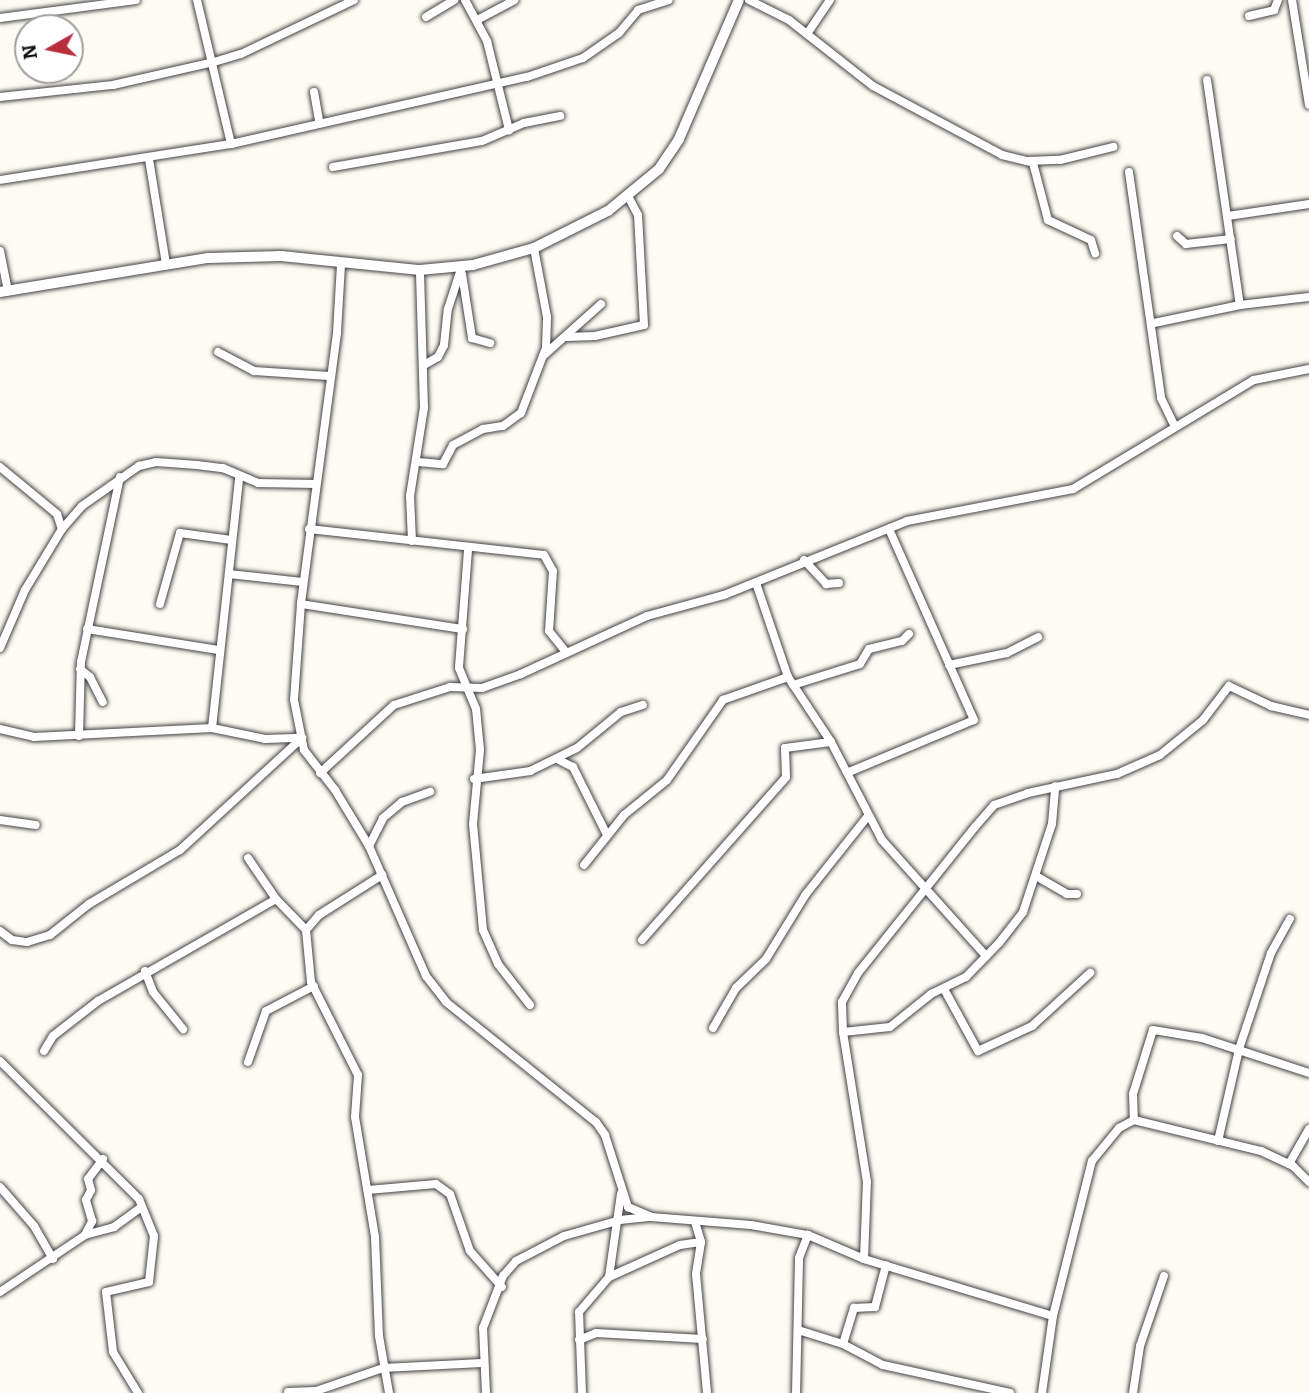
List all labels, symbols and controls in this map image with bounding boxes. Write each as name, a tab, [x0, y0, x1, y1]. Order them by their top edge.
north arrow	[14, 14, 84, 84]
text: N	[17, 43, 42, 61]

